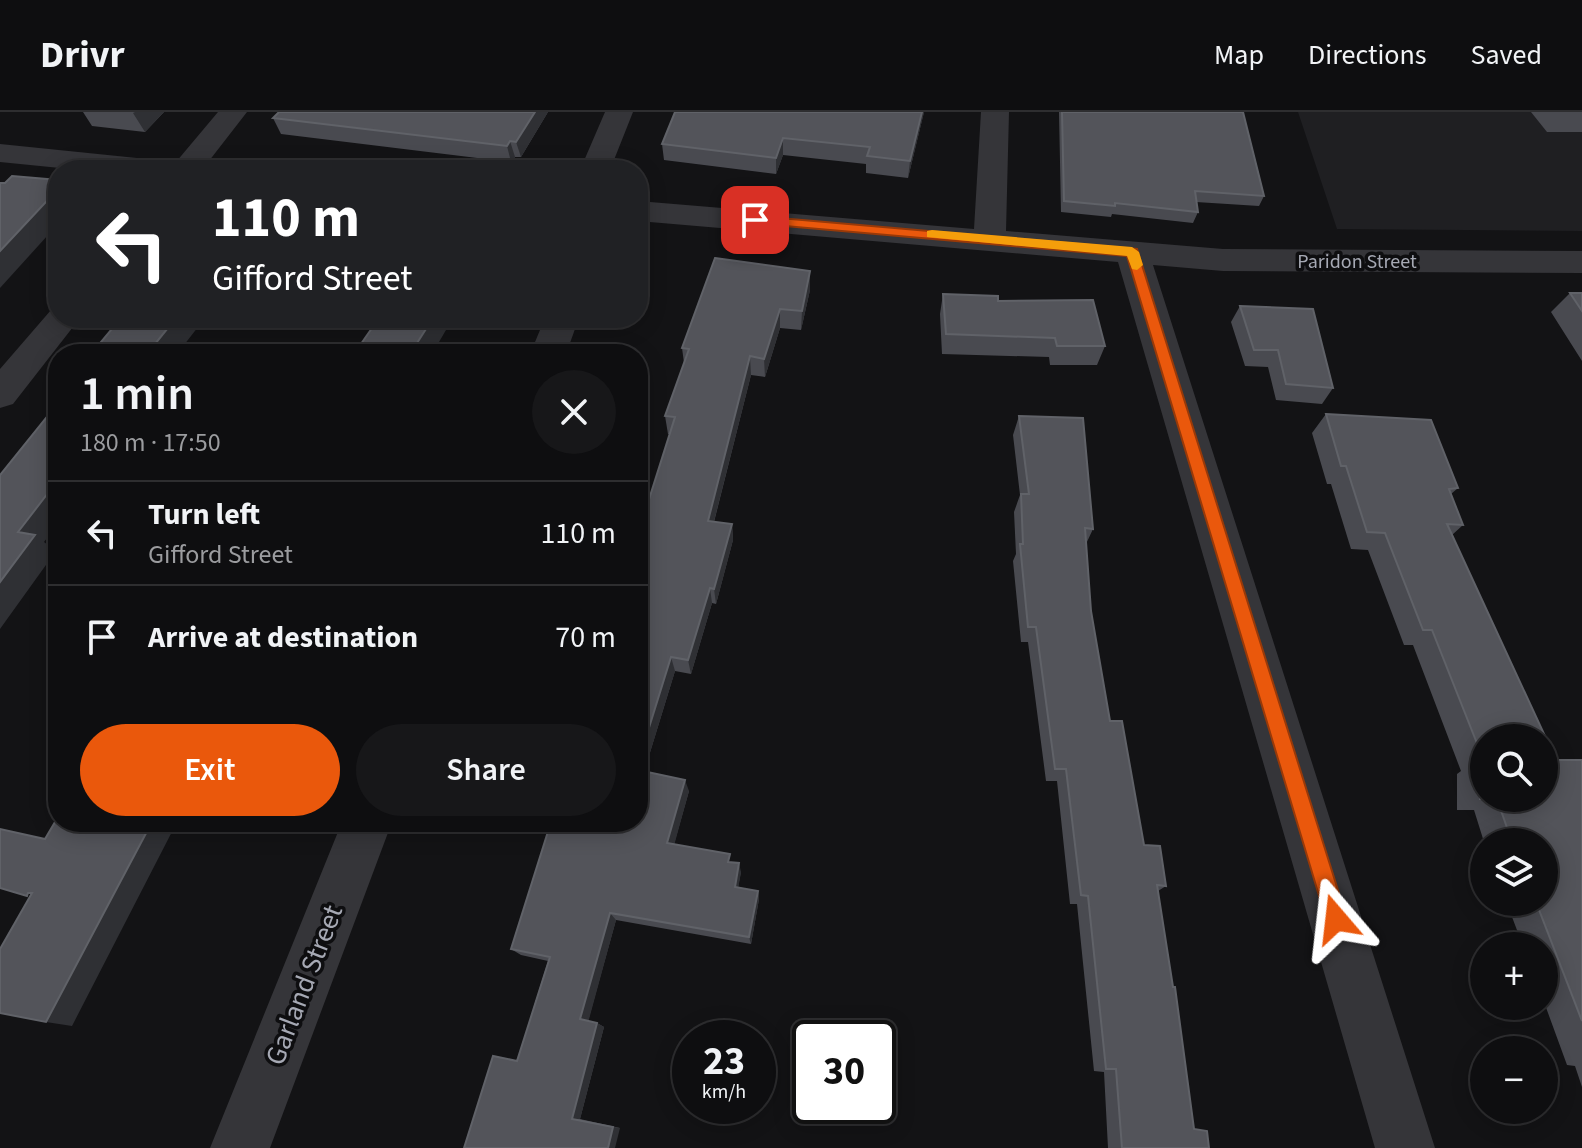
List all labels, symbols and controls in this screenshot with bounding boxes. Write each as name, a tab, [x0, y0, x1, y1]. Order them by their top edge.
text: Drivr	[40, 28, 125, 82]
text: Map	[1214, 35, 1264, 75]
text: Directions	[1308, 35, 1427, 75]
text: Saved	[1471, 35, 1542, 75]
text: 110 m	[212, 179, 360, 258]
pin	[721, 186, 789, 254]
icon: left	[80, 192, 184, 296]
icon: arrive	[733, 198, 777, 242]
street label: Paridon Street	[1297, 248, 1417, 276]
text: Gifford Street	[212, 253, 413, 304]
text: 1 min	[80, 360, 194, 428]
button: close	[532, 370, 616, 454]
text: 180 m · 17:50	[80, 424, 221, 461]
text: Turn left	[148, 493, 260, 536]
icon: left	[80, 511, 124, 555]
text: 110 m	[540, 512, 616, 555]
text: Gifford Street	[148, 536, 293, 573]
icon: arrive	[80, 615, 124, 659]
text: Arrive at destination	[148, 616, 418, 659]
text: 70 m	[555, 616, 616, 659]
button: Exit	[80, 724, 340, 816]
button: Share	[356, 724, 616, 816]
map controls	[1470, 724, 1558, 1124]
button: search	[1470, 724, 1558, 812]
button: layers	[1470, 828, 1558, 916]
position arrow	[1294, 877, 1378, 961]
street label: Garland Street	[255, 898, 353, 1071]
button: +	[1470, 932, 1558, 1020]
speed limit sign: 30	[792, 1020, 896, 1124]
text: 23	[703, 1033, 745, 1090]
button: −	[1470, 1036, 1558, 1124]
text: km/h	[702, 1078, 746, 1106]

